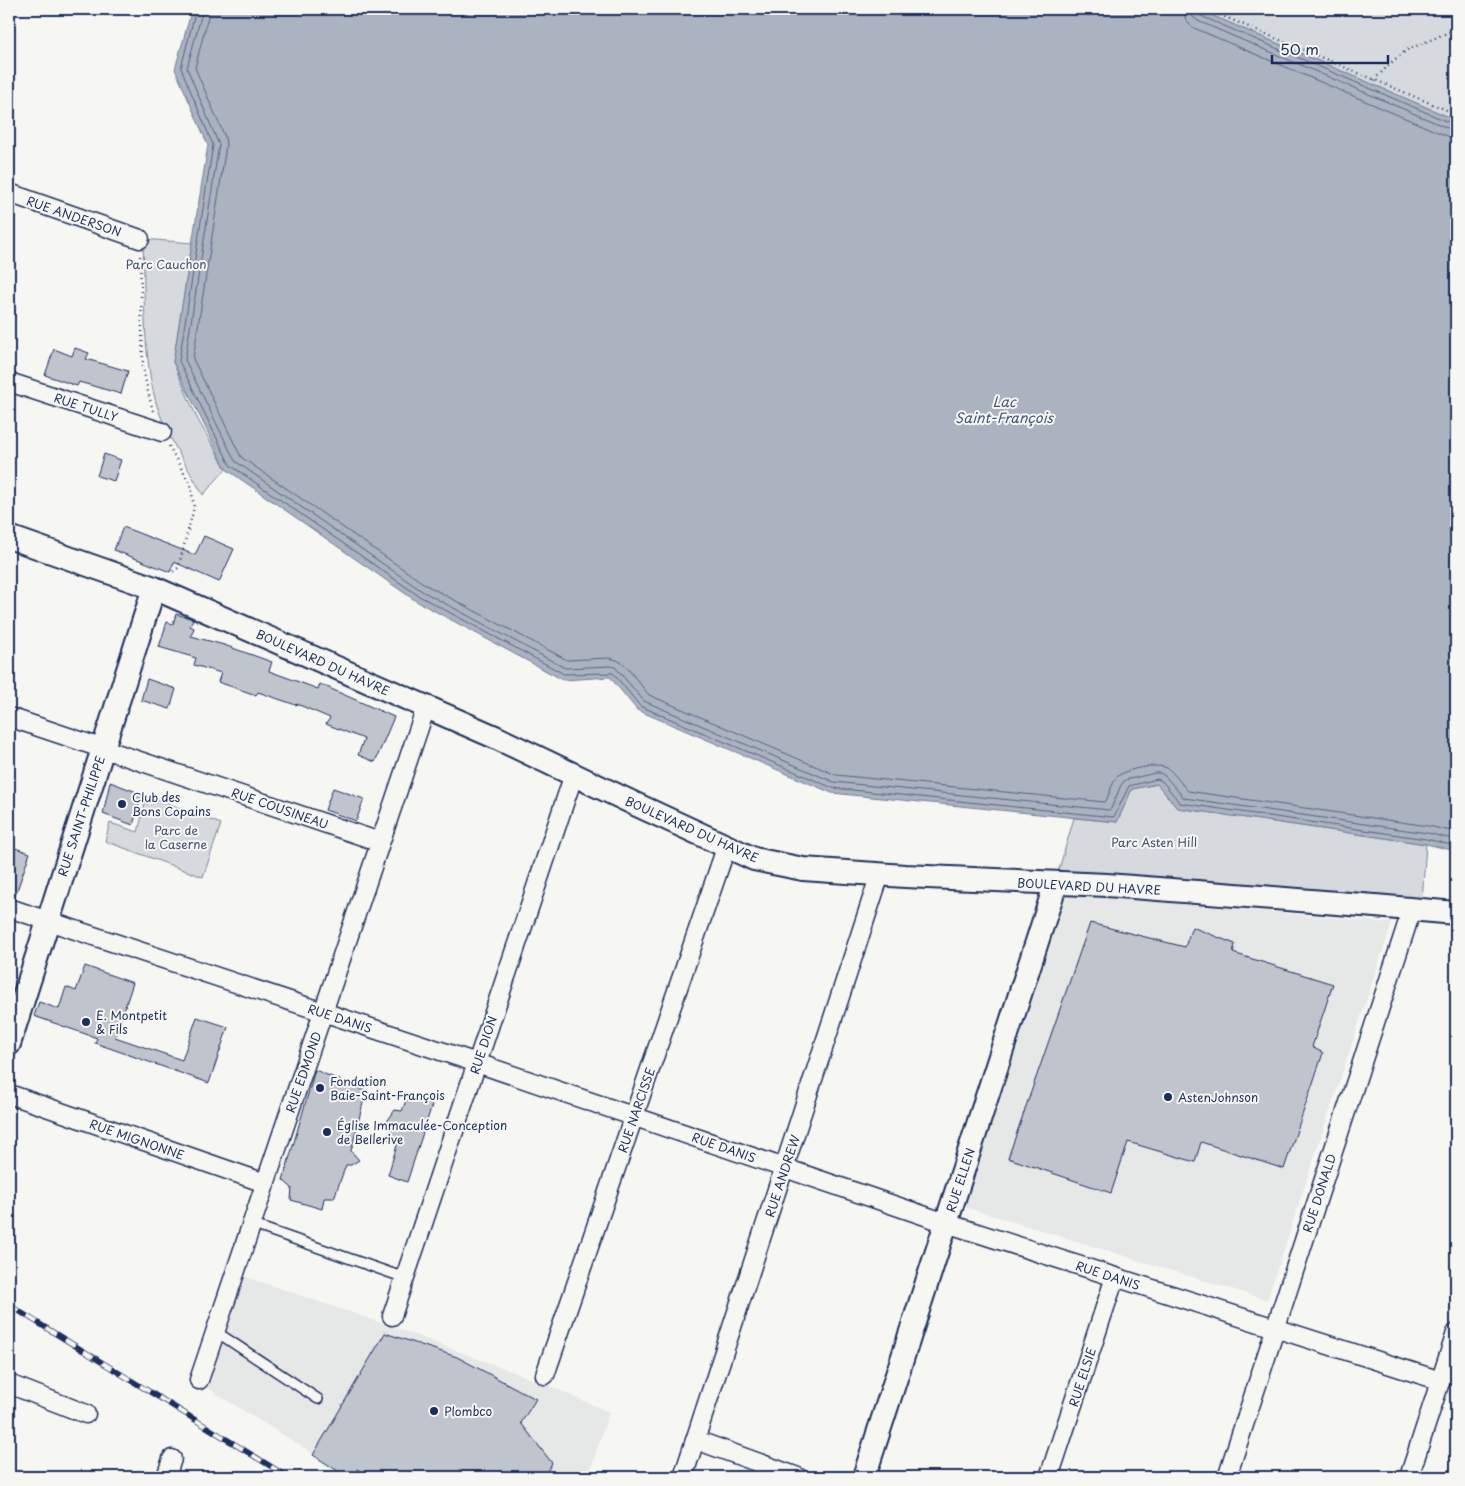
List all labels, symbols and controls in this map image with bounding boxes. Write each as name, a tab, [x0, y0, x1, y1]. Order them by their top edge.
scale bar	[1272, 32, 1389, 64]
text: 50 m	[1280, 37, 1319, 60]
street label: RUE ANDERSON	[24, 191, 124, 241]
park label: Parc Cauchon	[126, 255, 206, 273]
street label: RUE TULLY	[52, 388, 121, 426]
water label: Lac Saint-François	[955, 391, 1055, 428]
street label: BOULEVARD DU HAVRE	[253, 624, 393, 700]
street label: RUE SAINT-PHILIPPE	[53, 753, 109, 879]
street label: RUE COUSINEAU	[229, 783, 331, 833]
place label: Club des Bons Copains	[132, 788, 211, 820]
street label: BOULEVARD DU HAVRE	[622, 791, 762, 867]
marker: Club des Bons Copains	[116, 798, 128, 810]
park label: Parc de la Caserne	[145, 821, 208, 853]
park label: Parc Asten Hill	[1111, 833, 1197, 851]
street label: BOULEVARD DU HAVRE	[1017, 873, 1161, 899]
street label: RUE DANIS	[305, 999, 375, 1037]
place label: E. Montpetit & Fils	[96, 1006, 167, 1038]
street label: RUE DION	[465, 1013, 501, 1077]
marker: E. Montpetit & Fils	[80, 1016, 92, 1028]
street label: RUE EDMOND	[281, 1029, 325, 1115]
street label: RUE NARCISSE	[613, 1065, 659, 1155]
place label: Fondation Baie-Saint-François	[330, 1072, 445, 1104]
marker: Fondation Baie-Saint-François	[314, 1082, 326, 1094]
place label: AstenJohnson	[1178, 1088, 1258, 1106]
marker: AstenJohnson	[1162, 1091, 1174, 1103]
street label: RUE MIGNONNE	[87, 1114, 187, 1164]
place label: Église Immaculée-Conception de Bellerive	[337, 1116, 507, 1148]
marker: Église Immaculée-Conception de Bellerive	[321, 1126, 333, 1138]
street label: RUE DANIS	[690, 1128, 758, 1166]
street label: RUE ANDREW	[760, 1133, 804, 1219]
street label: RUE ELLEN	[941, 1146, 979, 1214]
street label: RUE DONALD	[1298, 1151, 1340, 1235]
street label: RUE DANIS	[1073, 1256, 1143, 1294]
street label: RUE ELSIE	[1064, 1345, 1100, 1409]
place label: Plombco	[444, 1402, 493, 1420]
marker: Plombco	[428, 1405, 440, 1417]

